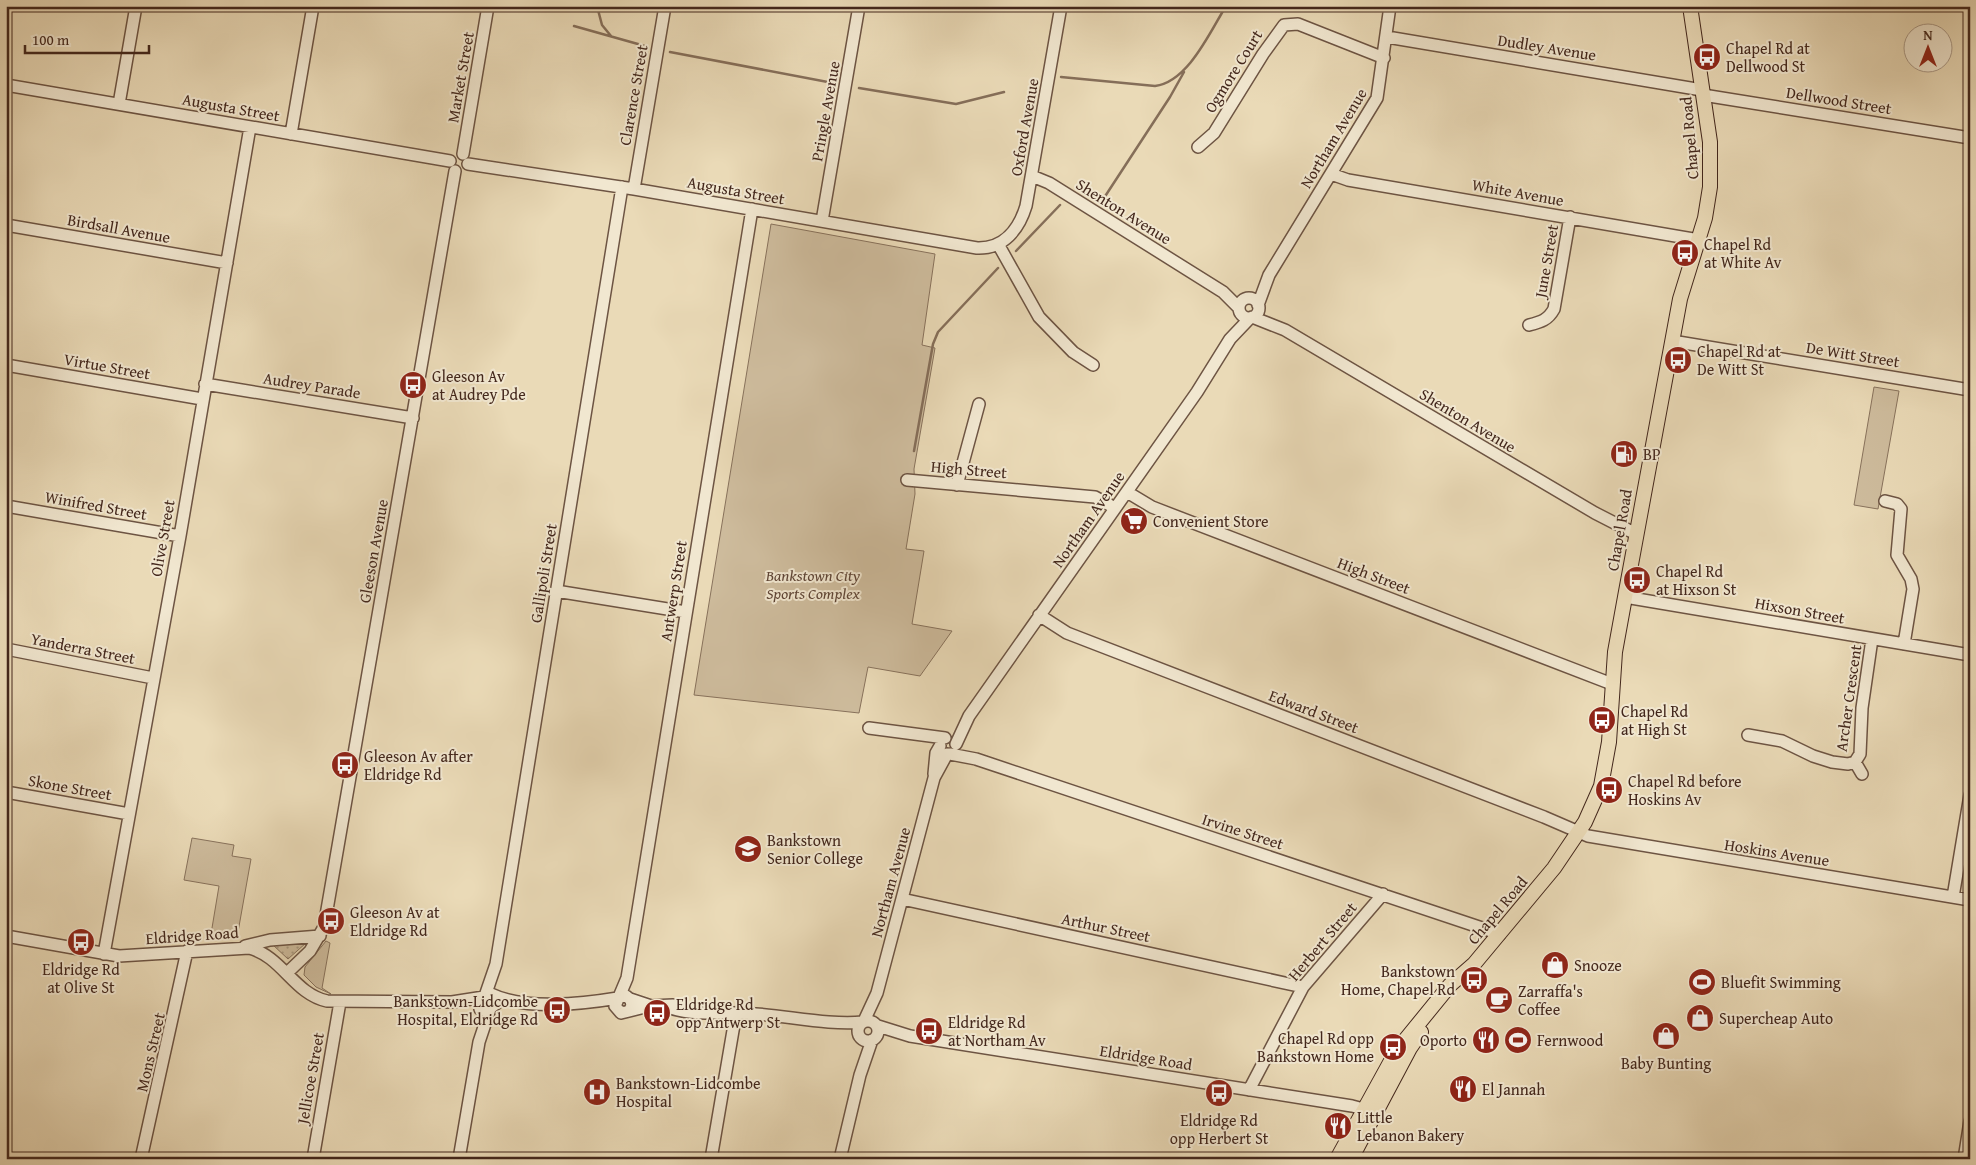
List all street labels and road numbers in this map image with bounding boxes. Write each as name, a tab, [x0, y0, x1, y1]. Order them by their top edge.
street label: Ogmore Court	[1198, 24, 1268, 117]
street label: Dudley Avenue	[1496, 27, 1598, 67]
street label: Market Street	[440, 29, 480, 125]
street label: Clarence Street	[612, 42, 654, 147]
street label: Pringle Avenue	[804, 59, 846, 163]
street label: Oxford Avenue	[1004, 76, 1044, 178]
street label: Dellwood Street	[1785, 80, 1894, 120]
street label: Northam Avenue	[1294, 83, 1372, 193]
street label: Augusta Street	[180, 87, 282, 127]
street label: Chapel Road	[1673, 95, 1705, 180]
street label: Augusta Street	[685, 170, 787, 210]
street label: Shenton Avenue	[1072, 172, 1176, 250]
street label: White Avenue	[1470, 172, 1566, 212]
street label: Birdsall Avenue	[66, 207, 172, 249]
street label: June Street	[1527, 222, 1564, 302]
street label: De Witt Street	[1805, 335, 1902, 373]
street label: Virtue Street	[62, 347, 152, 385]
street label: Audrey Parade	[261, 365, 363, 405]
street label: Shenton Avenue	[1415, 382, 1521, 458]
street label: High Street	[930, 454, 1008, 484]
street label: Northam Avenue	[1046, 466, 1130, 572]
street label: Winifred Street	[43, 484, 149, 526]
street label: Chapel Road	[1600, 487, 1638, 573]
street label: Olive Street	[143, 497, 181, 578]
street label: Gleeson Avenue	[352, 497, 394, 605]
street label: Gallipoli Street	[523, 521, 563, 624]
street label: Antwerp Street	[653, 538, 693, 643]
street label: High Street	[1334, 550, 1414, 600]
street label: Hixson Street	[1753, 590, 1847, 630]
street label: Yanderra Street	[29, 626, 138, 670]
street label: Archer Crescent	[1829, 643, 1867, 753]
street label: Edward Street	[1266, 683, 1363, 739]
street label: Skone Street	[26, 768, 114, 806]
street label: Irvine Street	[1199, 807, 1287, 856]
street label: Northam Avenue	[864, 824, 916, 940]
street label: Hoskins Avenue	[1723, 832, 1831, 872]
street label: Chapel Road	[1461, 870, 1533, 949]
street label: Herbert Street	[1282, 896, 1363, 986]
street label: Arthur Street	[1059, 906, 1153, 948]
street label: Eldridge Road	[145, 920, 240, 950]
street label: Mons Street	[129, 1010, 171, 1094]
street label: Jellicoe Street	[290, 1030, 330, 1128]
street label: Eldridge Road	[1098, 1038, 1194, 1076]

